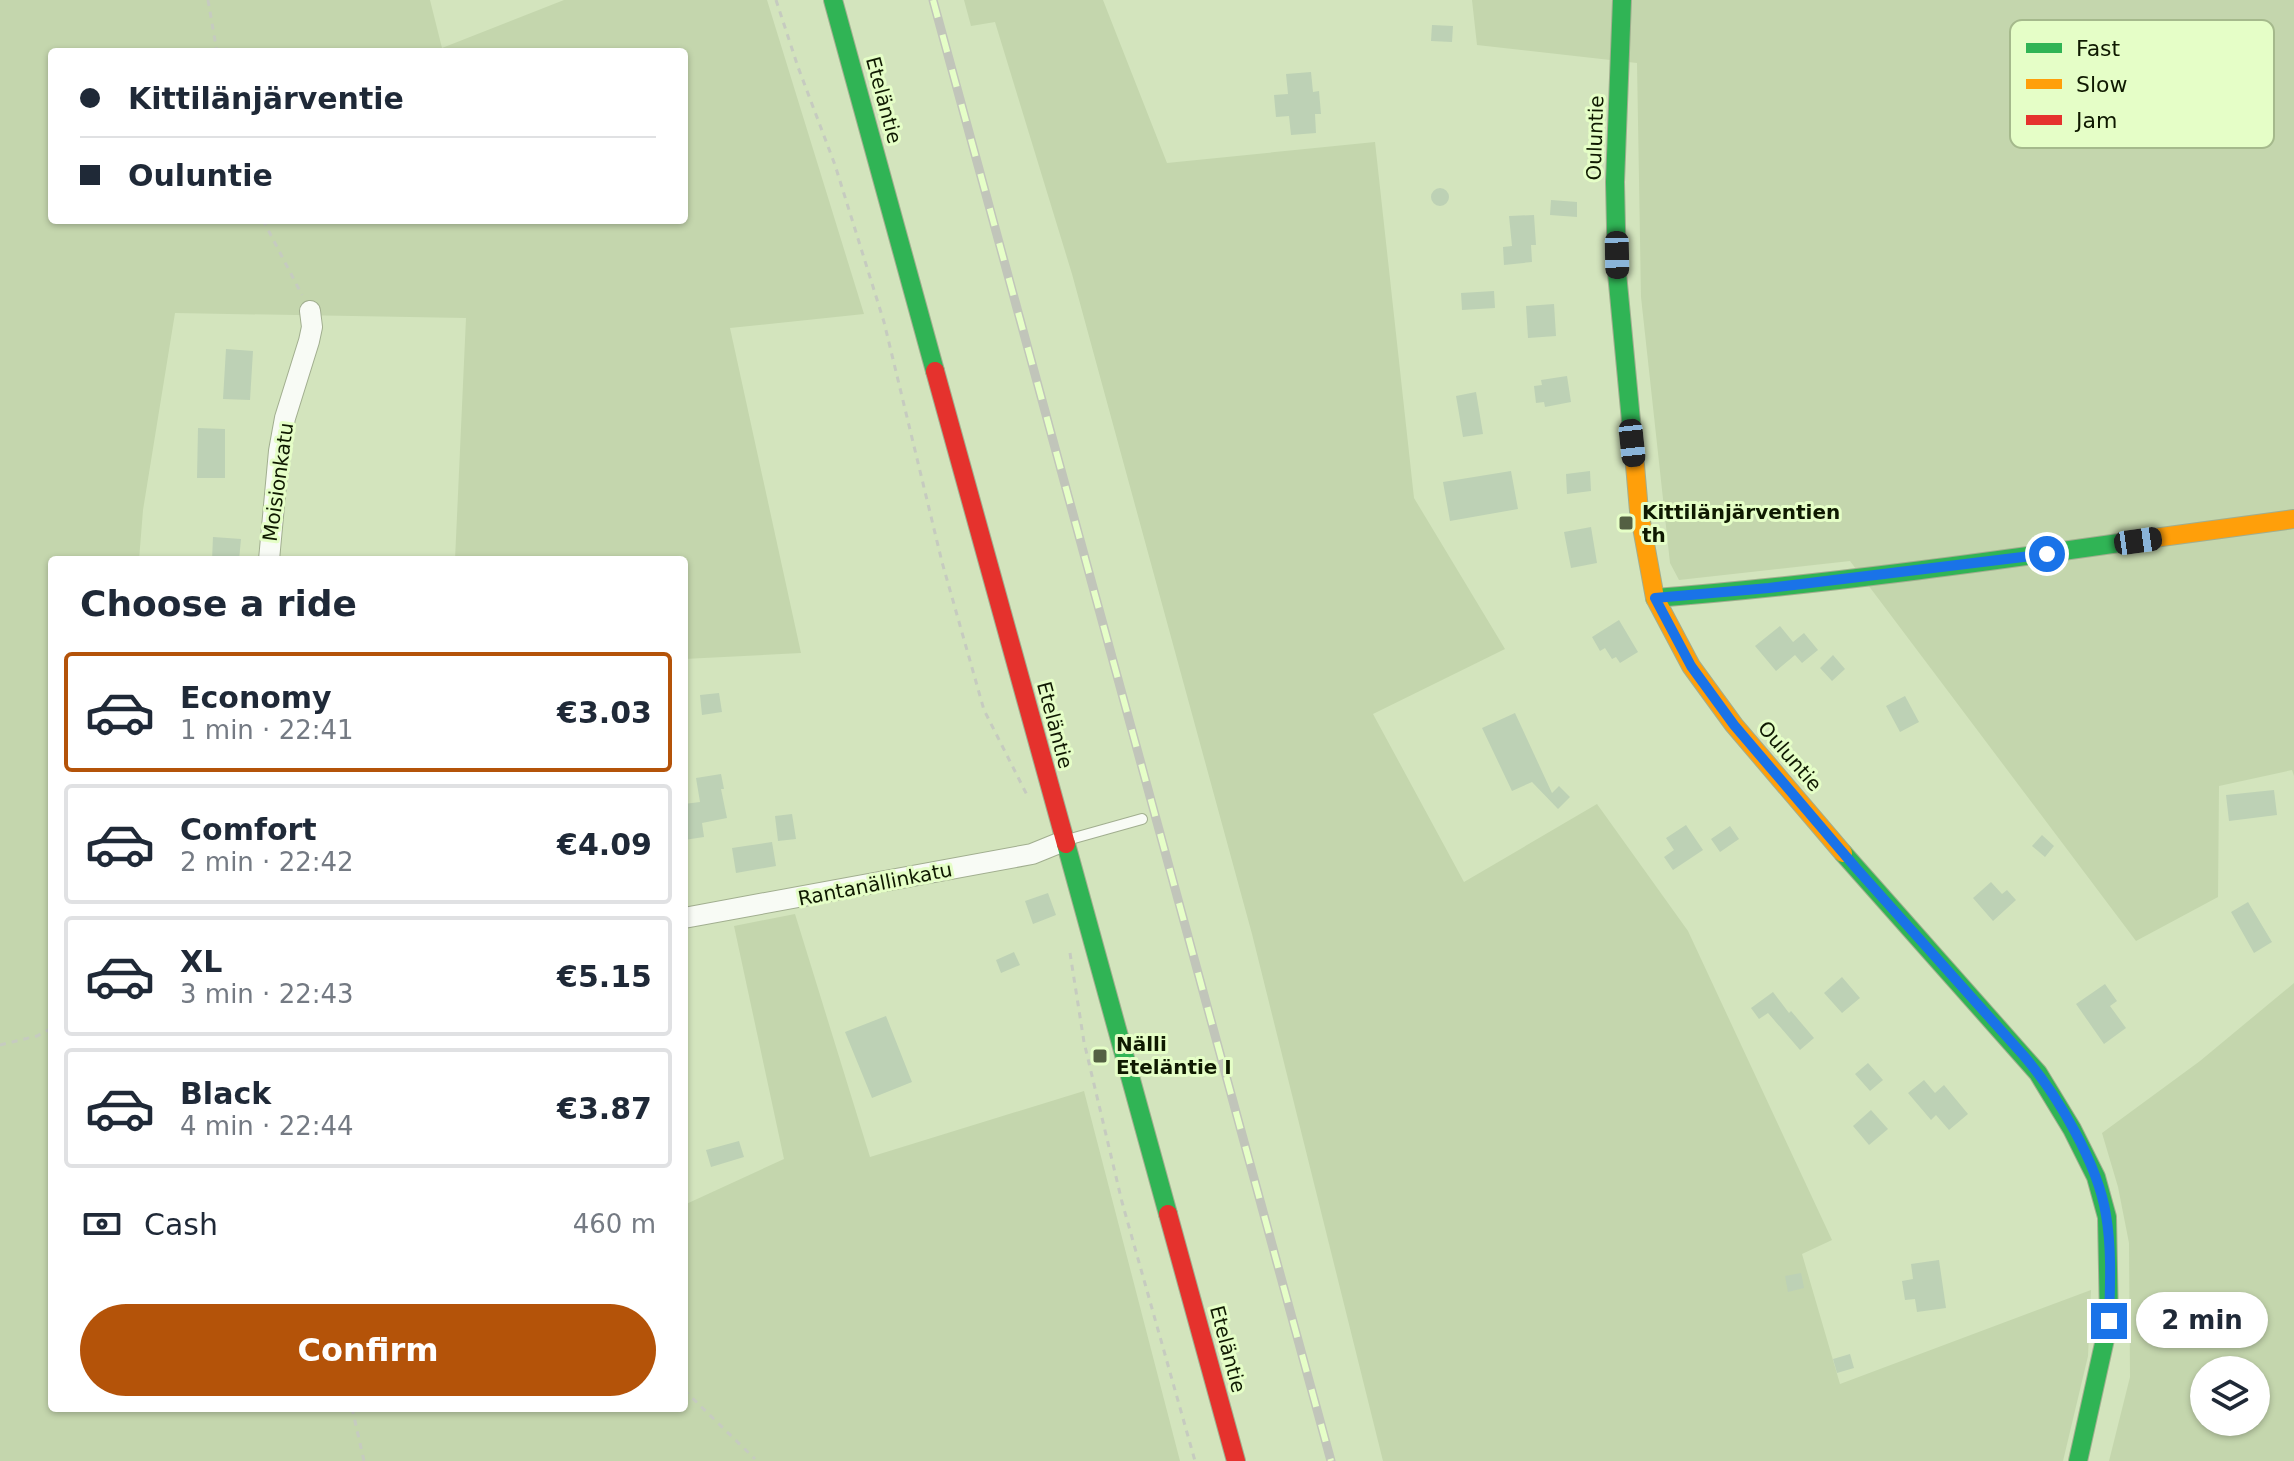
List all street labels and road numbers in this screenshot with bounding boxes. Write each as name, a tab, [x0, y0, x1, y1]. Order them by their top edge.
street label: Eteläntie	[861, 54, 907, 146]
street label: Ouluntie	[1582, 95, 1608, 181]
street label: Moisionkatu	[258, 421, 298, 543]
street label: Eteläntie	[1032, 679, 1078, 771]
street label: Ouluntie	[1753, 716, 1827, 796]
street label: Rantanällinkatu	[796, 857, 954, 911]
street label: Eteläntie	[1205, 1303, 1251, 1395]

